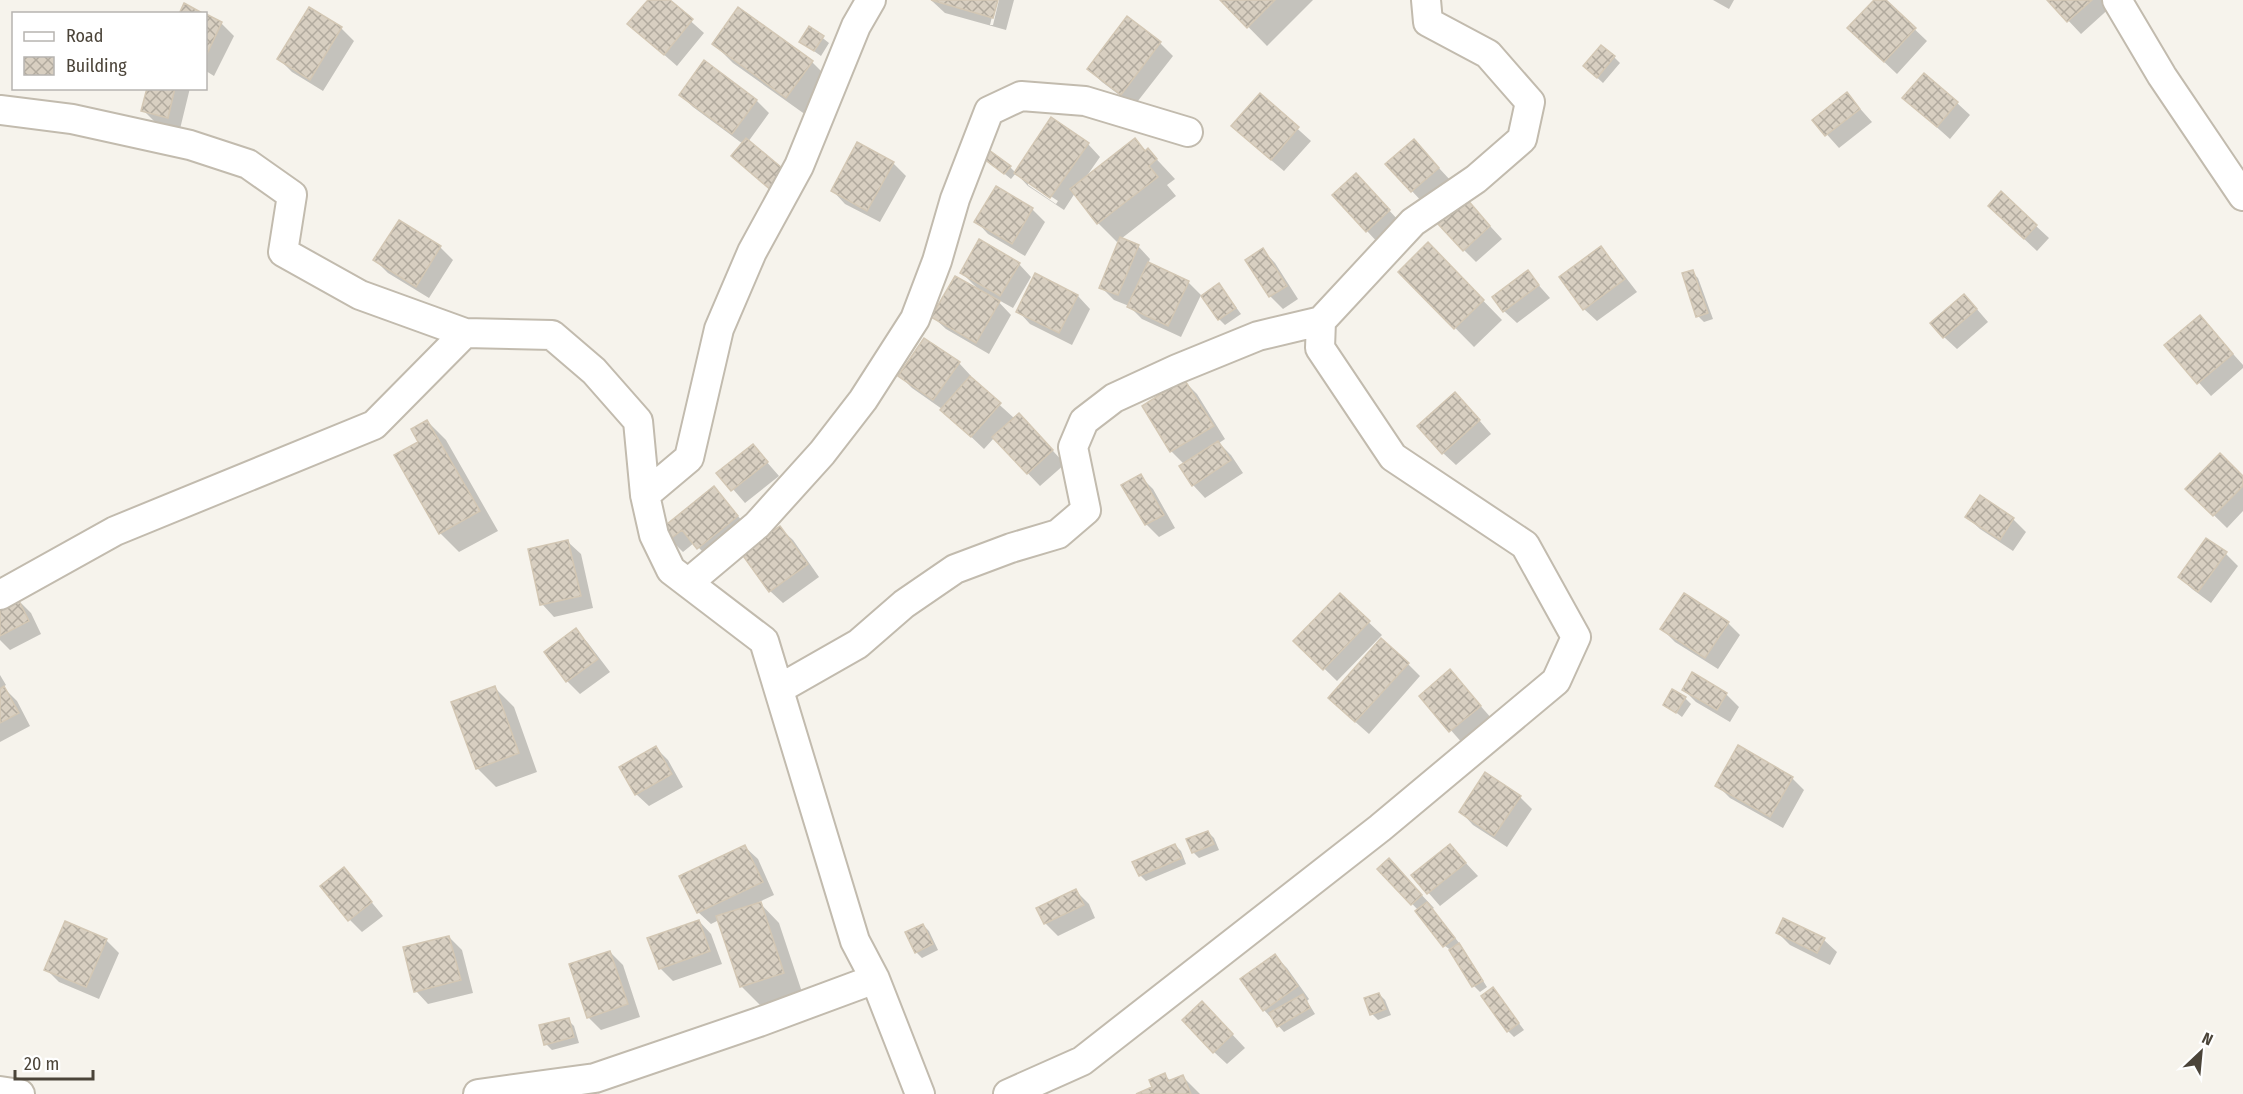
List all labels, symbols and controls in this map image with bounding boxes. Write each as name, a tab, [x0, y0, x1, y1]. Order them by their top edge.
legend	[12, 12, 207, 90]
text: Road	[66, 25, 103, 47]
text: Building	[66, 55, 127, 77]
north arrow	[2171, 1022, 2231, 1082]
text: N	[2199, 1028, 2216, 1050]
scale bar	[15, 1043, 93, 1081]
text: 20 m	[24, 1053, 59, 1075]

